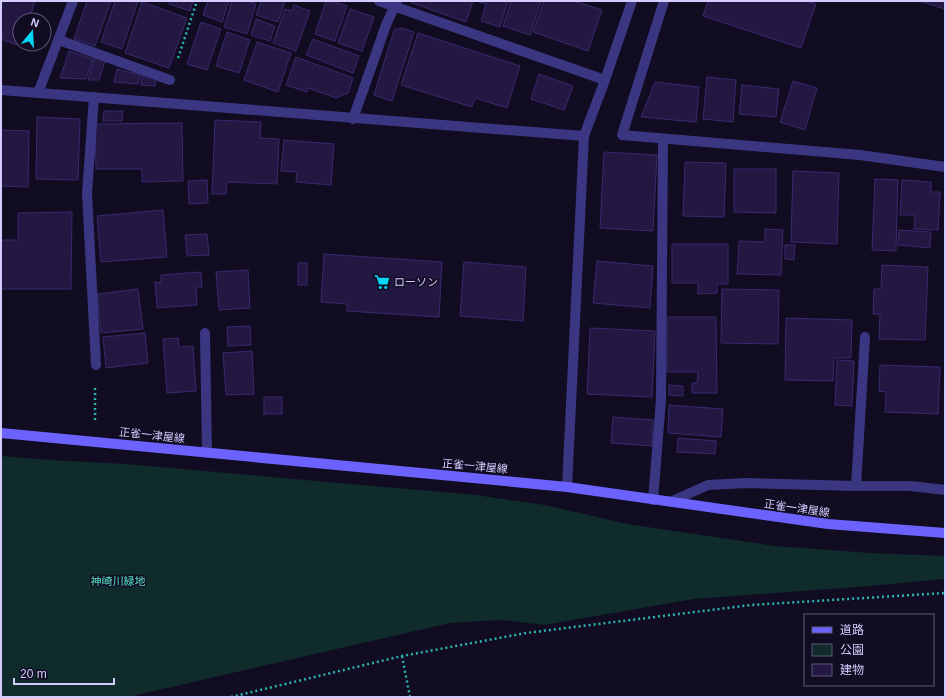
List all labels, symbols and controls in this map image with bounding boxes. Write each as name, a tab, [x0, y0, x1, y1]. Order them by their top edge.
north arrow	[12, 12, 52, 52]
text: N	[29, 16, 41, 29]
supermarket icon: ローソン	[373, 273, 391, 291]
place label: ローソン	[394, 276, 438, 288]
street label: 正雀一津屋線	[119, 426, 185, 444]
street label: 正雀一津屋線	[442, 457, 508, 475]
street label: 正雀一津屋線	[763, 497, 831, 519]
park label: 神崎川緑地	[91, 575, 146, 587]
legend	[804, 614, 934, 686]
text: 道路	[840, 623, 864, 637]
text: 公園	[840, 643, 864, 657]
scale bar	[14, 660, 114, 686]
text: 建物	[840, 663, 864, 677]
text: 20 m	[20, 667, 47, 681]

